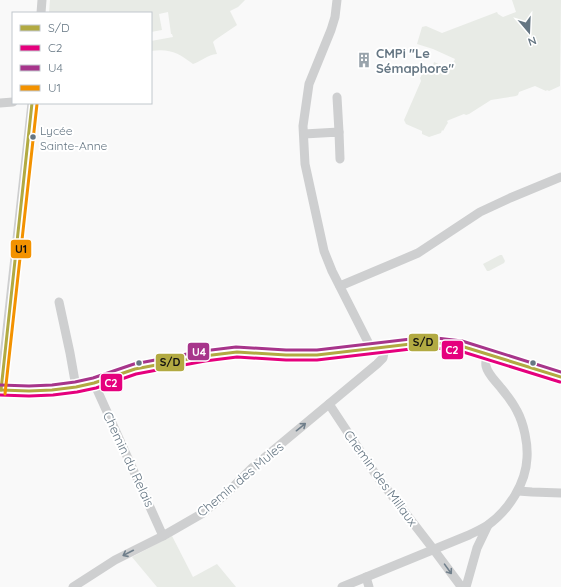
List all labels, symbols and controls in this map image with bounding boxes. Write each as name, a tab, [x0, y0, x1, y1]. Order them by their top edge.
legend	[12, 12, 152, 104]
north arrow	[509, 12, 549, 52]
text: S/D	[48, 20, 70, 35]
text: N	[526, 34, 538, 49]
text: C2	[48, 40, 63, 55]
place label: CMPi "Le Sémaphore"	[376, 45, 455, 76]
building icon: CMPi "Le Sémaphore"	[355, 51, 373, 69]
text: U4	[48, 60, 63, 75]
text: U1	[48, 80, 61, 95]
place label: Lycée Sainte-Anne	[40, 123, 108, 153]
marker: Lycée Sainte-Anne	[28, 132, 38, 142]
line badge: U1	[10, 239, 32, 259]
text: U1	[15, 242, 27, 256]
line badge: S/D	[408, 333, 439, 352]
text: S/D	[413, 335, 433, 349]
line badge: C2	[441, 340, 464, 360]
line badge: U4	[187, 342, 210, 361]
text: C2	[445, 343, 459, 357]
text: U4	[192, 345, 207, 359]
line badge: S/D	[155, 353, 185, 372]
text: S/D	[160, 355, 180, 369]
unlabelled marker	[134, 358, 144, 368]
unlabelled marker	[528, 358, 538, 368]
line badge: C2	[100, 373, 123, 392]
text: C2	[104, 376, 118, 390]
street label: Chemin du Relais	[100, 409, 158, 509]
one-way arrow	[296, 423, 307, 432]
street label: Chemin des Millaux	[341, 427, 421, 529]
street label: Chemin des Mules	[193, 438, 287, 520]
one-way arrow	[123, 550, 135, 558]
one-way arrow	[444, 563, 452, 574]

